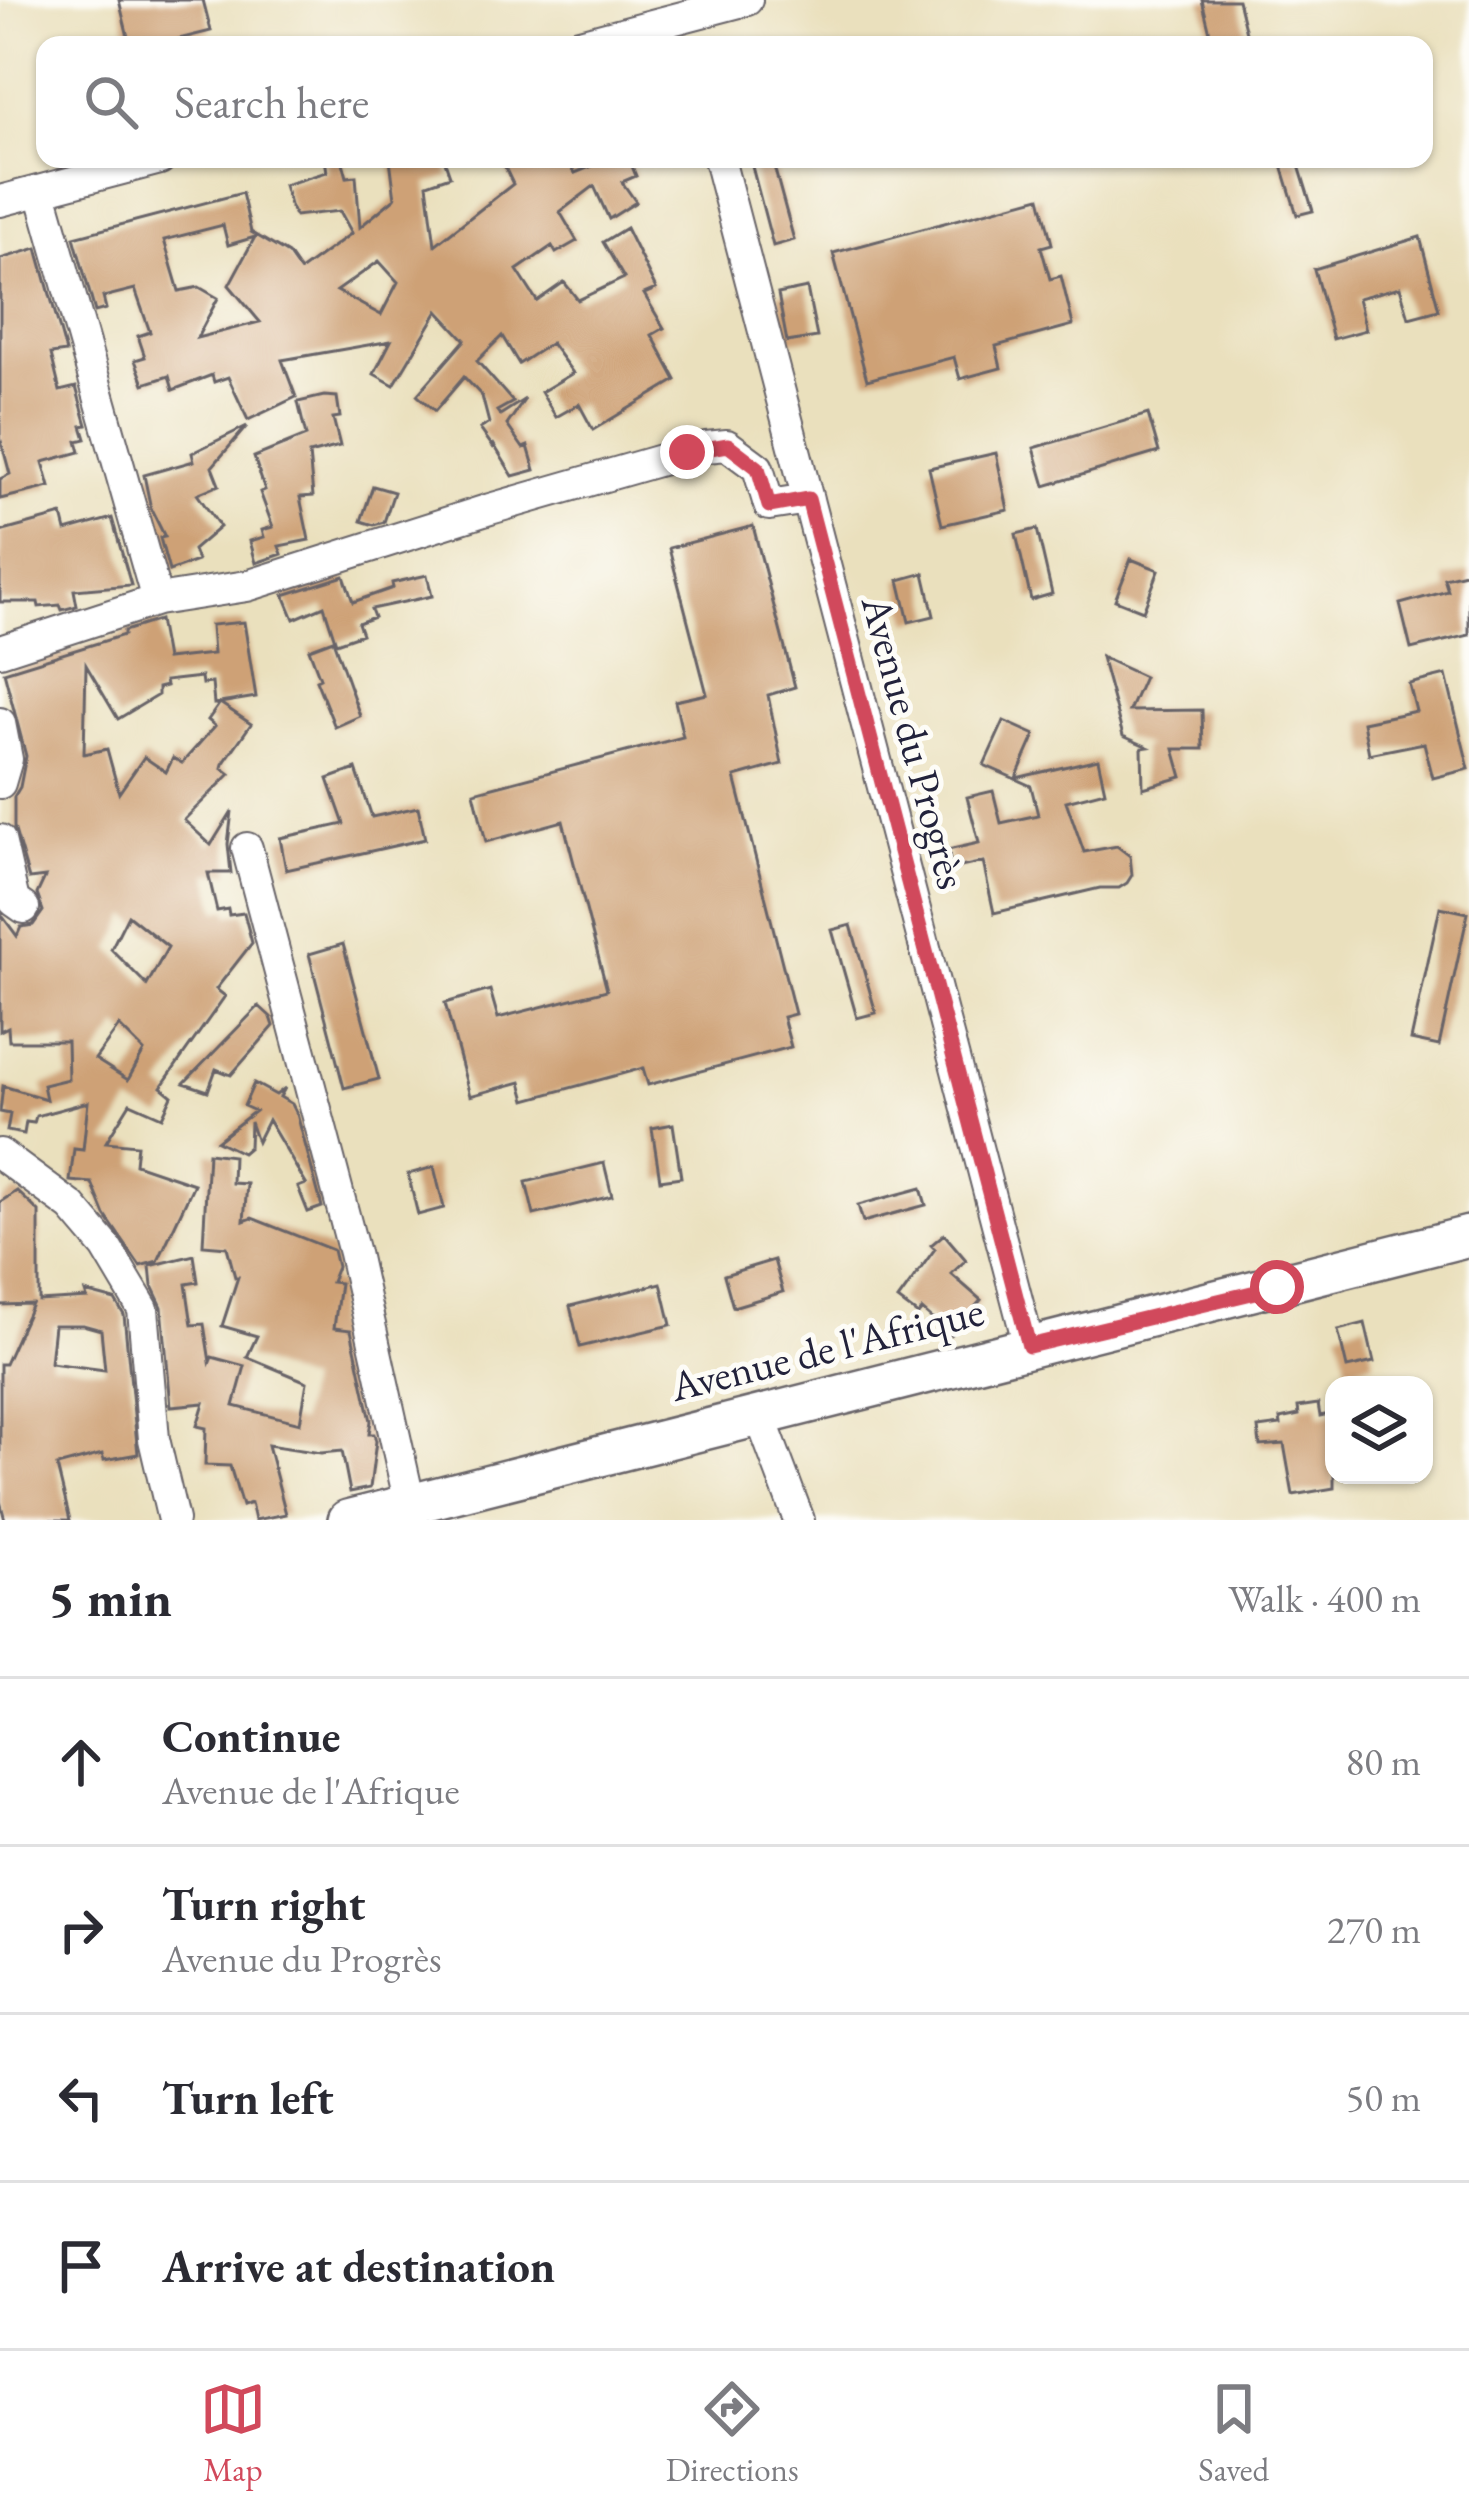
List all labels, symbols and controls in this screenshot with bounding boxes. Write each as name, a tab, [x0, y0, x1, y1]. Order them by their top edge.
search box	[36, 36, 1433, 168]
icon: search	[78, 69, 144, 135]
text: Search here	[174, 73, 369, 131]
route end	[660, 425, 714, 479]
street label: Avenue du Progrès	[849, 589, 980, 895]
route start	[1250, 1260, 1304, 1314]
street label: Avenue de l'Afrique	[664, 1283, 989, 1414]
map controls	[1325, 1376, 1433, 1484]
button: layers	[1325, 1376, 1433, 1484]
text: 5 min	[48, 1565, 172, 1631]
text: Walk · 400 m	[1228, 1573, 1421, 1624]
text: Continue	[162, 1707, 340, 1765]
icon: ahead	[48, 1729, 114, 1795]
text: 80 m	[1345, 1736, 1421, 1787]
text: Avenue de l'Afrique	[162, 1765, 460, 1816]
text: Turn right	[162, 1875, 365, 1933]
icon: right	[48, 1897, 114, 1963]
text: 270 m	[1327, 1904, 1421, 1955]
text: Avenue du Progrès	[162, 1933, 441, 1984]
icon: left	[48, 2065, 114, 2131]
text: Turn left	[162, 2069, 334, 2127]
text: 50 m	[1345, 2072, 1421, 2123]
icon: arrive	[48, 2233, 114, 2299]
text: Arrive at destination	[162, 2237, 555, 2295]
tab: Map	[200, 2376, 266, 2491]
tab: Directions	[666, 2376, 799, 2491]
tab: Saved	[1198, 2376, 1269, 2491]

